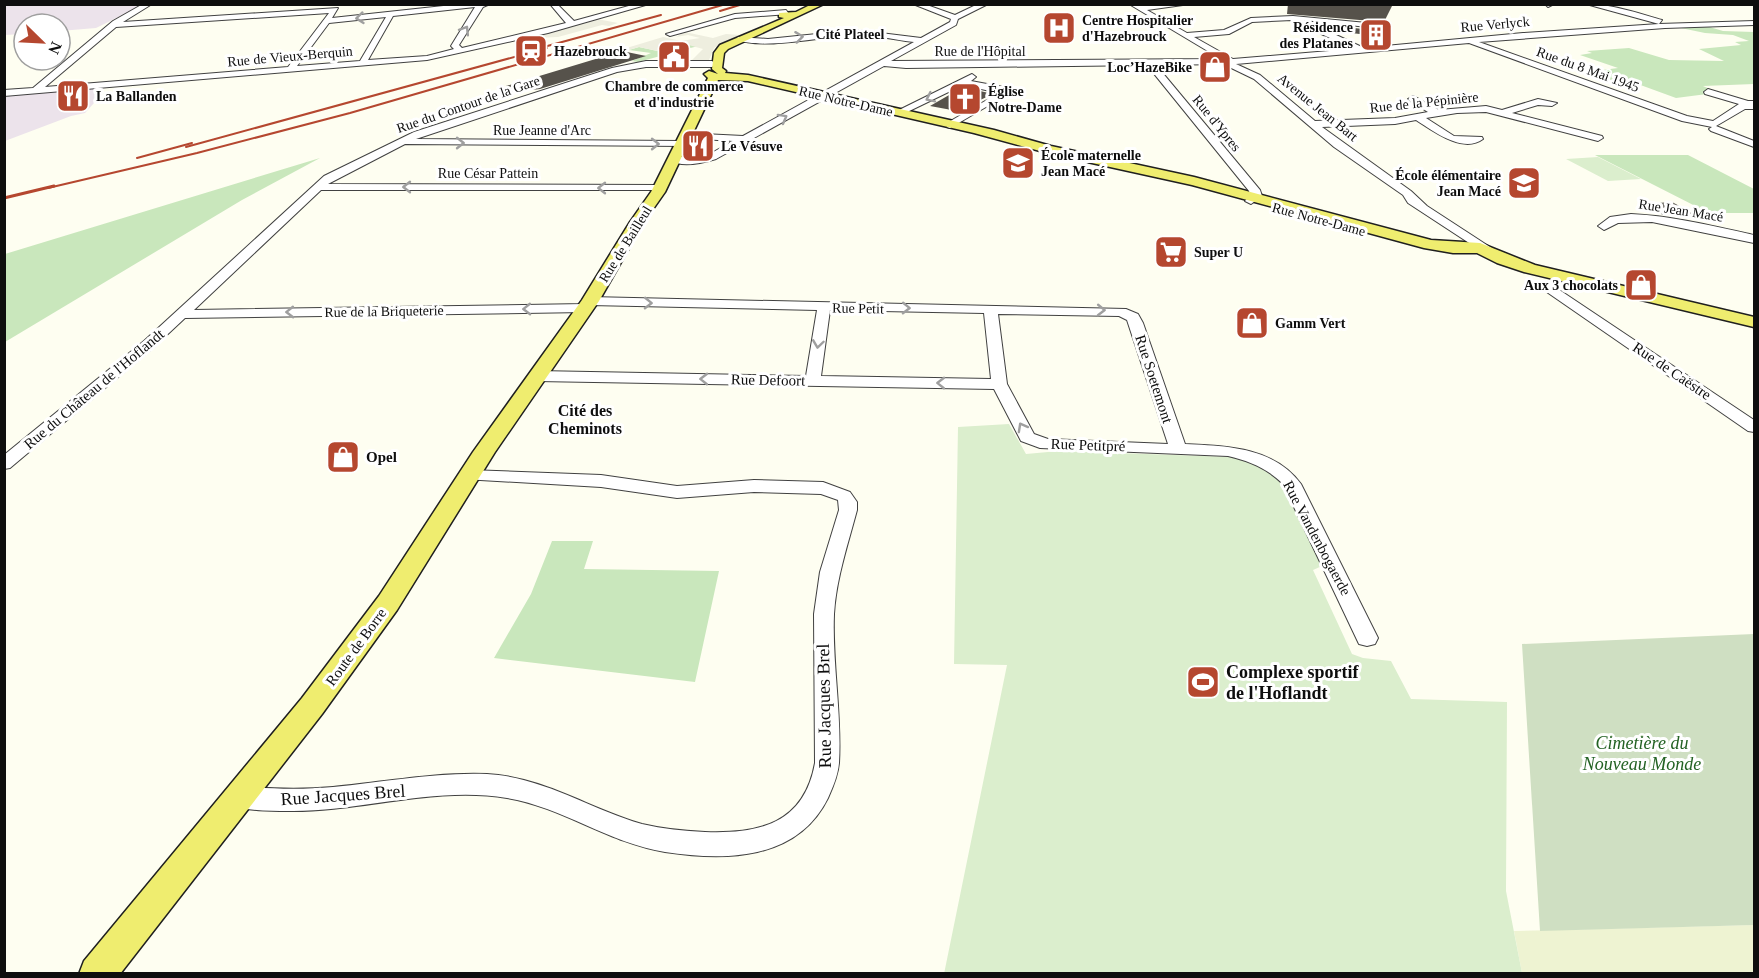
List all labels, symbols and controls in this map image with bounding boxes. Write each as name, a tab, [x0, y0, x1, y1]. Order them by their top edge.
hospital icon: Centre Hospitalier d'Hazebrouck	[1041, 10, 1077, 46]
one-way arrow	[355, 11, 364, 24]
north arrow	[12, 12, 72, 72]
place label: Centre Hospitalier d'Hazebrouck	[1082, 13, 1193, 44]
street label: Rue Verlyck	[1460, 14, 1530, 35]
building icon: Résidence des Platanes	[1358, 17, 1394, 53]
place label: Résidence des Platanes	[1280, 20, 1354, 51]
one-way arrow	[458, 26, 470, 36]
district label: Cité Plateel	[816, 27, 885, 42]
one-way arrow	[795, 31, 804, 44]
station icon: Hazebrouck	[513, 33, 549, 69]
text: N	[45, 39, 65, 57]
public building icon: Chambre de commerce et d'industrie	[656, 39, 692, 75]
street label: Rue de Vieux-Berquin	[227, 44, 353, 69]
place label: Hazebrouck	[554, 44, 627, 59]
street label: Rue de l'Hôpital	[934, 44, 1026, 59]
street label: Rue du 8 Mai 1945	[1534, 44, 1641, 95]
shop icon: Loc’HazeBike	[1197, 49, 1233, 85]
place label: Loc’HazeBike	[1107, 60, 1192, 75]
street label: Avenue Jean Bart	[1275, 71, 1361, 144]
street label: Rue du Contour de la Gare	[395, 73, 542, 136]
restaurant icon: La Ballanden	[55, 78, 91, 114]
place label: Chambre de commerce et d'industrie	[605, 79, 743, 110]
church icon: Église Notre-Dame	[947, 81, 983, 117]
street label: Rue Notre-Dame	[797, 83, 894, 120]
place label: Église Notre-Dame	[988, 83, 1062, 115]
place label: La Ballanden	[96, 89, 177, 104]
street label: Rue de la Pépinière	[1369, 89, 1479, 116]
one-way arrow	[925, 90, 936, 102]
street label: Rue d'Ypres	[1189, 92, 1244, 154]
one-way arrow	[777, 114, 787, 125]
street label: Rue Jeanne d'Arc	[493, 123, 591, 138]
restaurant icon: Le Vésuve	[680, 128, 716, 164]
one-way arrow	[455, 137, 464, 149]
one-way arrow	[650, 138, 659, 150]
place label: Le Vésuve	[721, 139, 783, 154]
school or university icon: École maternelle Jean Macé	[1000, 145, 1036, 181]
place label: École maternelle Jean Macé	[1041, 147, 1141, 179]
school or university icon: École élémentaire Jean Macé	[1506, 165, 1542, 201]
street label: Rue César Pattein	[438, 166, 538, 181]
place label: École élémentaire Jean Macé	[1395, 167, 1501, 199]
one-way arrow	[402, 181, 411, 193]
one-way arrow	[597, 182, 606, 194]
street label: Rue Jean Macé	[1638, 196, 1724, 225]
street label: Rue Notre-Dame	[1271, 200, 1367, 239]
street label: Rue de Bailleul	[596, 203, 655, 285]
supermarket icon: Super U	[1153, 234, 1189, 270]
place label: Super U	[1194, 245, 1243, 260]
shop icon: Aux 3 chocolats	[1623, 267, 1659, 303]
place label: Aux 3 chocolats	[1524, 278, 1619, 293]
one-way arrow	[644, 296, 653, 309]
street label: Rue Petit	[832, 301, 884, 316]
one-way arrow	[902, 302, 911, 314]
street label: Rue de la Briqueterie	[324, 303, 444, 320]
one-way arrow	[522, 303, 531, 315]
one-way arrow	[1097, 304, 1106, 316]
shop icon: Gamm Vert	[1234, 305, 1270, 341]
one-way arrow	[285, 306, 294, 318]
place label: Gamm Vert	[1275, 316, 1346, 331]
street label: Rue du Château de l'Hoflandt	[21, 325, 168, 452]
street label: Rue Soetemont	[1132, 333, 1176, 426]
one-way arrow	[813, 339, 825, 348]
street label: Rue de Caëstre	[1630, 339, 1714, 403]
street label: Rue Defoort	[731, 371, 806, 389]
one-way arrow	[699, 373, 708, 385]
one-way arrow	[936, 377, 945, 389]
district label: Cité des Cheminots	[548, 402, 622, 437]
one-way arrow	[1018, 423, 1029, 433]
street label: Rue Petitpré	[1050, 436, 1126, 454]
shop icon: Opel	[325, 439, 361, 475]
place label: Opel	[366, 449, 397, 465]
street label: Rue Vandenbogaerde	[1280, 478, 1354, 598]
street label: Route de Borre	[323, 605, 390, 689]
street label: Rue Jacques Brel	[813, 643, 835, 769]
place label: Complexe sportif de l'Hoflandt	[1226, 662, 1359, 703]
sports icon: Complexe sportif de l'Hoflandt	[1185, 664, 1221, 700]
park label: Cimetière du Nouveau Monde	[1582, 733, 1701, 774]
street label: Rue Jacques Brel	[280, 781, 406, 809]

